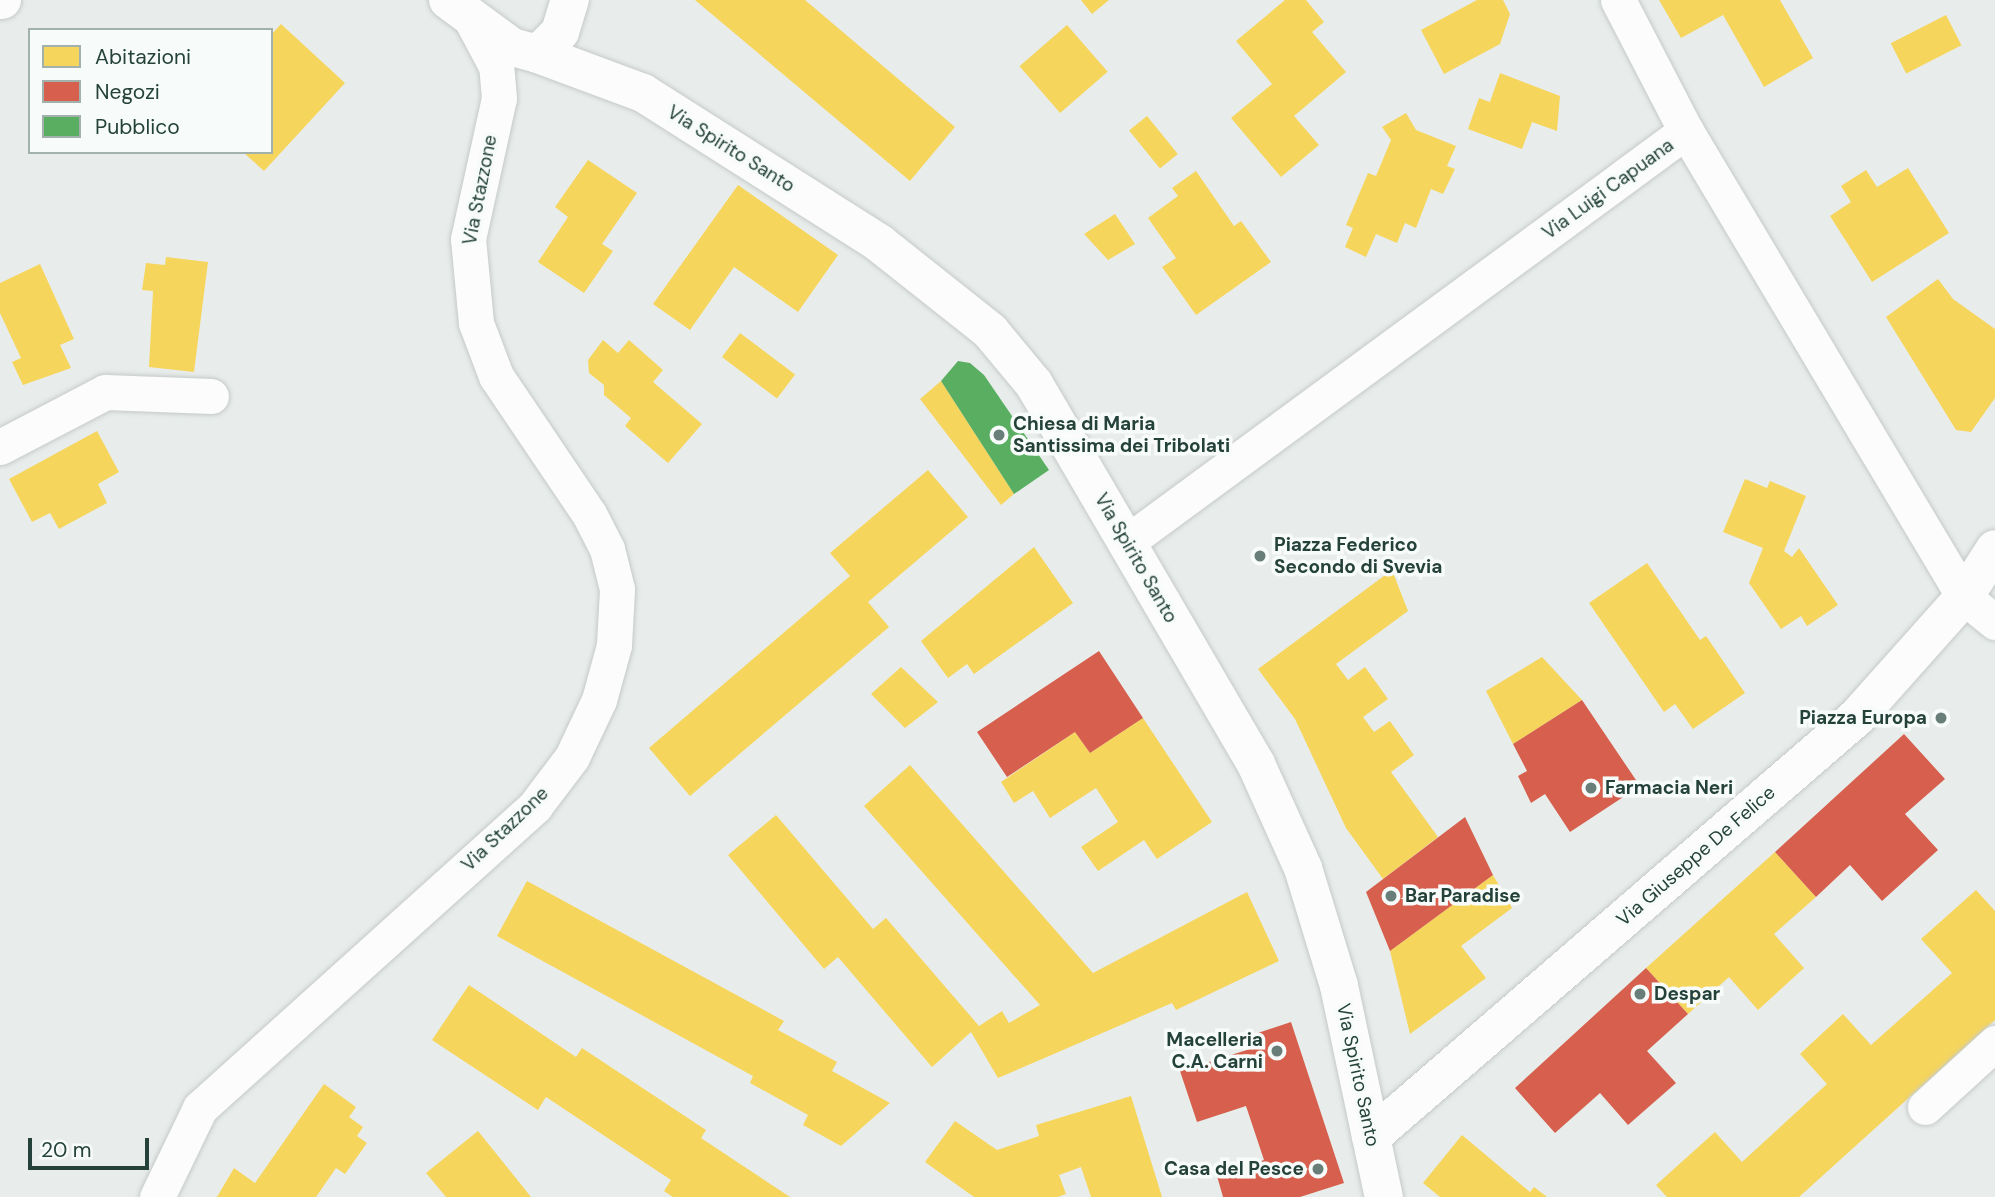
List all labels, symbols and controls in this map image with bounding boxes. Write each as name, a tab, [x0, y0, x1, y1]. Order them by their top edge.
legend	[28, 28, 273, 154]
text: Abitazioni	[95, 43, 191, 71]
text: Negozi	[95, 78, 160, 106]
street label: Via Spirito Santo	[663, 101, 799, 197]
text: Pubblico	[95, 113, 180, 141]
street label: Via Stazzone	[458, 133, 502, 247]
street label: Via Luigi Capuana	[1538, 134, 1678, 244]
place label: Chiesa di Maria Santissima dei Tribolati	[1013, 413, 1230, 457]
marker: Chiesa di Maria Santissima dei Tribolati	[991, 427, 1007, 443]
street label: Via Spirito Santo	[1090, 489, 1182, 627]
place label: Piazza Federico Secondo di Svevia	[1274, 534, 1442, 578]
marker: Piazza Federico Secondo di Svevia	[1252, 548, 1268, 564]
place label: Piazza Europa	[1799, 707, 1927, 729]
marker: Piazza Europa	[1933, 710, 1949, 726]
place label: Farmacia Neri	[1605, 777, 1733, 799]
marker: Farmacia Neri	[1583, 780, 1599, 796]
street label: Via Giuseppe De Felice	[1612, 781, 1780, 931]
street label: Via Stazzone	[457, 782, 553, 876]
place label: Bar Paradise	[1405, 885, 1521, 907]
marker: Bar Paradise	[1383, 888, 1399, 904]
place label: Despar	[1654, 983, 1720, 1005]
marker: Despar	[1632, 986, 1648, 1002]
street label: Via Spirito Santo	[1332, 1001, 1384, 1149]
place label: Macelleria C.A. Carni	[1166, 1029, 1263, 1073]
marker: Macelleria C.A. Carni	[1269, 1043, 1285, 1059]
scale bar	[32, 1124, 152, 1168]
text: 20 m	[41, 1136, 92, 1164]
place label: Casa del Pesce	[1164, 1158, 1304, 1180]
marker: Casa del Pesce	[1310, 1161, 1326, 1177]

